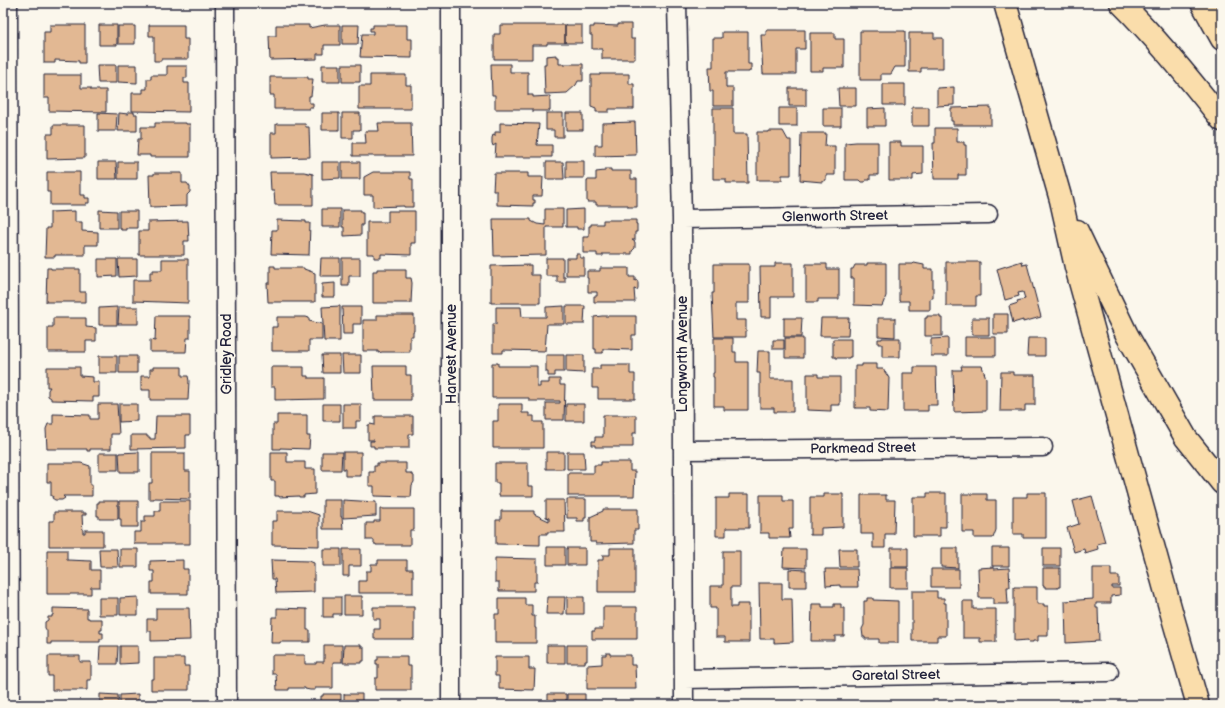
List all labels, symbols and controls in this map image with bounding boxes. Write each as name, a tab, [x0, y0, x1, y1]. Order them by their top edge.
street label: Glenworth Street	[782, 207, 889, 225]
street label: Longworth Avenue	[674, 296, 691, 412]
street label: Harvest Avenue	[443, 304, 460, 404]
street label: Gridley Road	[218, 313, 235, 395]
street label: Parkmead Street	[810, 439, 917, 457]
street label: Garetal Street	[852, 666, 941, 684]

